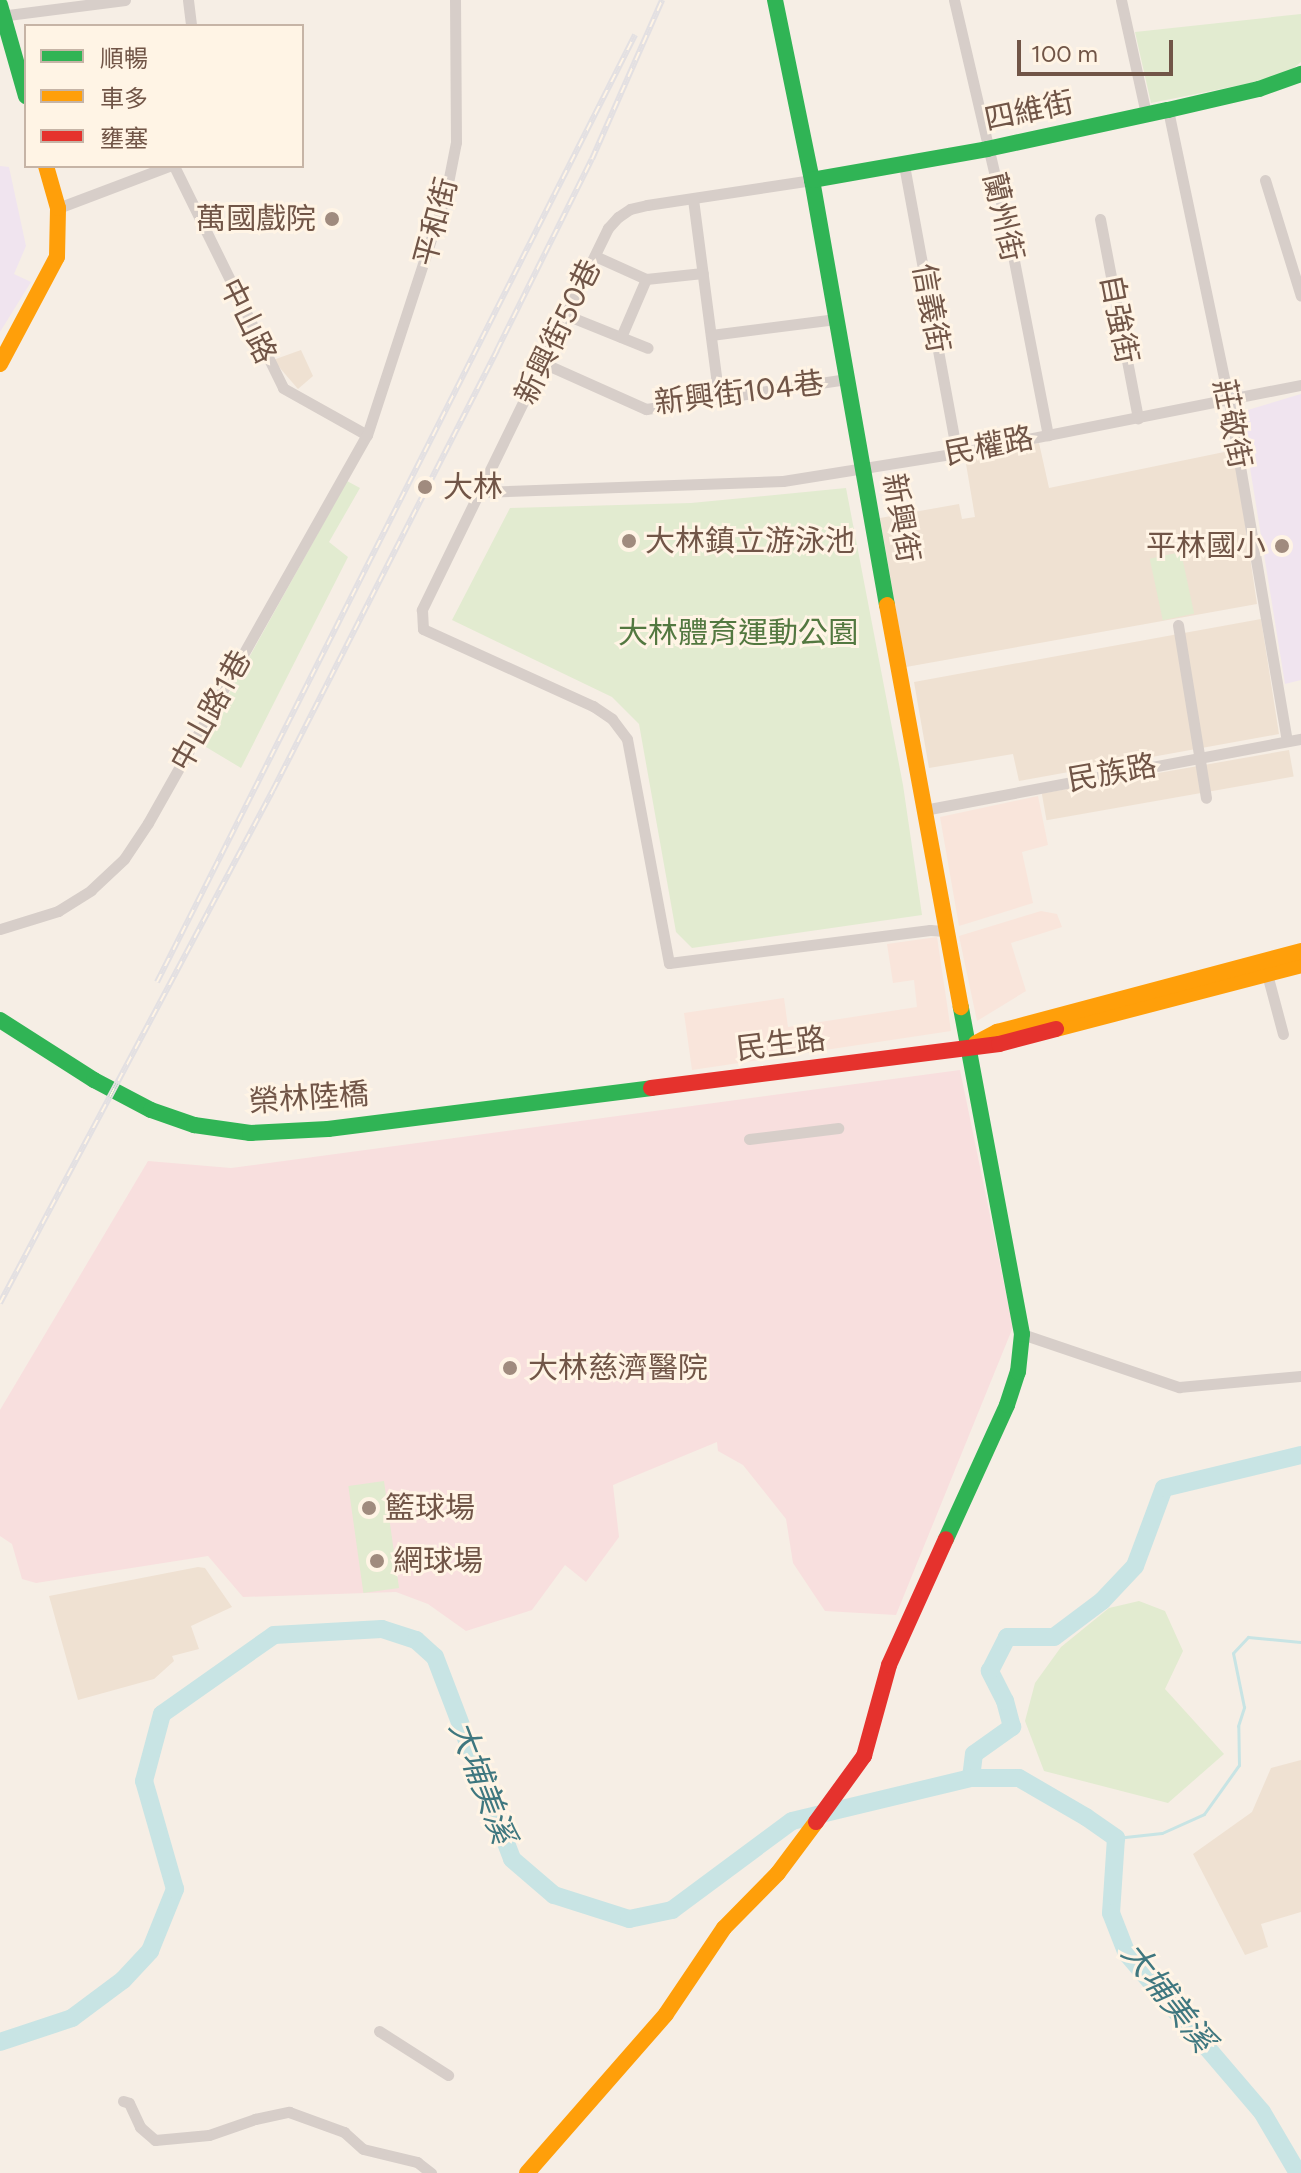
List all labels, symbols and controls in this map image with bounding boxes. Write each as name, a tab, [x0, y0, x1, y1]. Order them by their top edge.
legend	[24, 24, 304, 168]
scale bar	[1021, 24, 1177, 74]
text: 100 m	[1031, 39, 1098, 68]
text: 順暢	[100, 44, 148, 73]
text: 車多	[100, 84, 148, 113]
street label: 四維街	[981, 84, 1077, 138]
text: 壅塞	[100, 124, 148, 153]
street label: 蘭州街	[975, 169, 1031, 265]
street label: 平和街	[407, 174, 465, 270]
place label: 萬國戲院	[196, 201, 316, 237]
marker: 萬國戲院	[323, 210, 341, 228]
street label: 新興街50巷	[508, 254, 608, 410]
street label: 信義街	[905, 261, 957, 355]
street label: 自強街	[1093, 271, 1145, 367]
street label: 中山路	[212, 273, 284, 369]
street label: 新興街104巷	[652, 365, 826, 421]
street label: 莊敬街	[1206, 376, 1258, 472]
street label: 民權路	[941, 420, 1037, 472]
place label: 大林	[443, 469, 503, 505]
street label: 新興街	[875, 471, 927, 565]
marker: 大林	[414, 476, 436, 498]
place label: 大林鎮立游泳池	[645, 523, 855, 559]
place label: 平林國小	[1146, 528, 1266, 564]
marker: 大林鎮立游泳池	[620, 532, 638, 550]
marker: 平林國小	[1273, 537, 1291, 555]
park label: 大林體育運動公園	[618, 615, 858, 651]
street label: 中山路1巷	[163, 644, 259, 778]
street label: 民族路	[1065, 747, 1159, 799]
street label: 民生路	[734, 1021, 828, 1067]
street label: 榮林陸橋	[248, 1076, 370, 1120]
place label: 大林慈濟醫院	[528, 1350, 708, 1386]
marker: 大林慈濟醫院	[499, 1357, 521, 1379]
place label: 籃球場	[385, 1490, 475, 1526]
marker: 籃球場	[360, 1499, 378, 1517]
place label: 網球場	[393, 1543, 483, 1579]
marker: 網球場	[368, 1552, 386, 1570]
water label: 大埔美溪	[441, 1715, 523, 1849]
water label: 大埔美溪	[1113, 1935, 1223, 2059]

